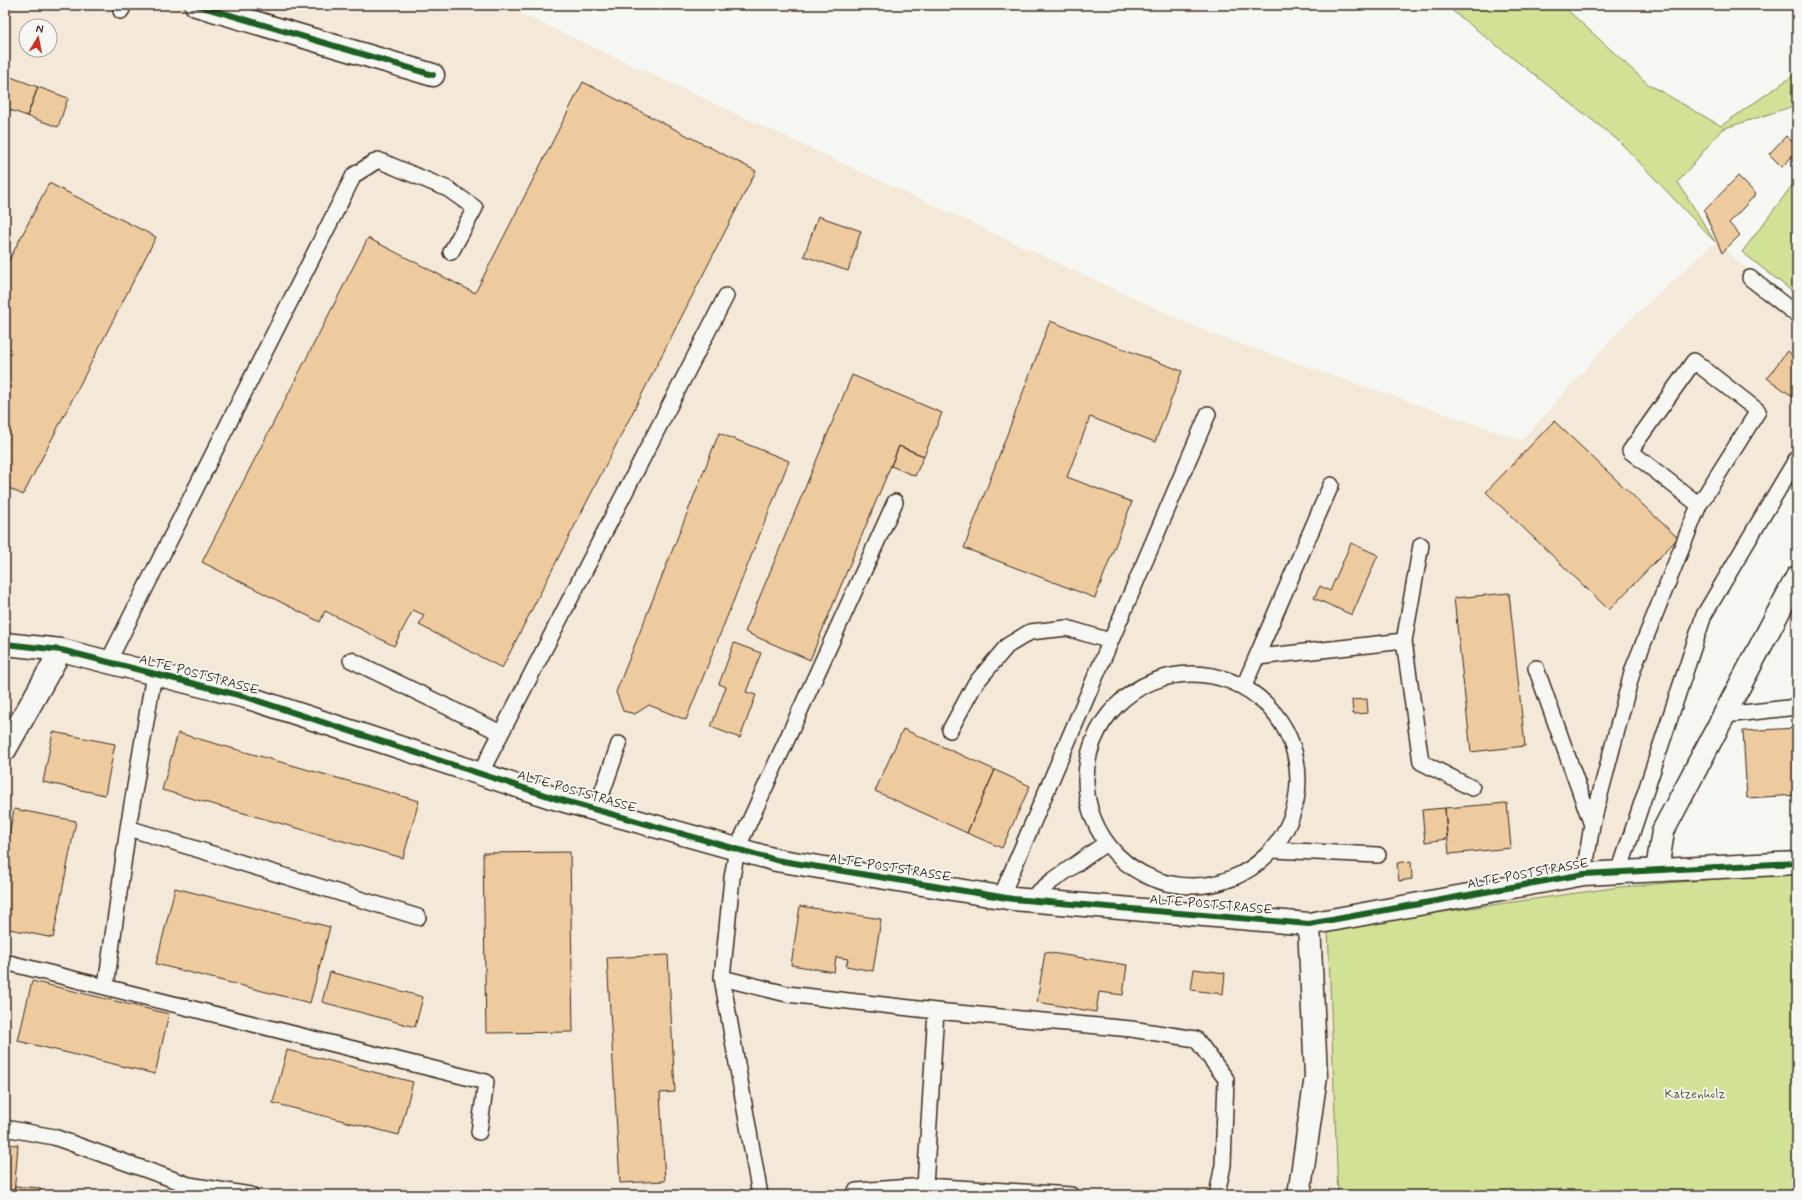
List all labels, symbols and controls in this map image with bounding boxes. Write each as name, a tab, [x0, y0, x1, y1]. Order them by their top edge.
north arrow	[18, 18, 58, 58]
text: N	[35, 22, 44, 37]
street label: ALTE POSTSTRASSE	[137, 651, 261, 699]
street label: ALTE POSTSTRASSE	[515, 767, 639, 817]
street label: ALTE POSTSTRASSE	[828, 850, 952, 886]
street label: ALTE POSTSTRASSE	[1466, 855, 1590, 893]
street label: ALTE POSTSTRASSE	[1149, 891, 1273, 919]
park label: Katzenholz	[1665, 1086, 1725, 1103]

